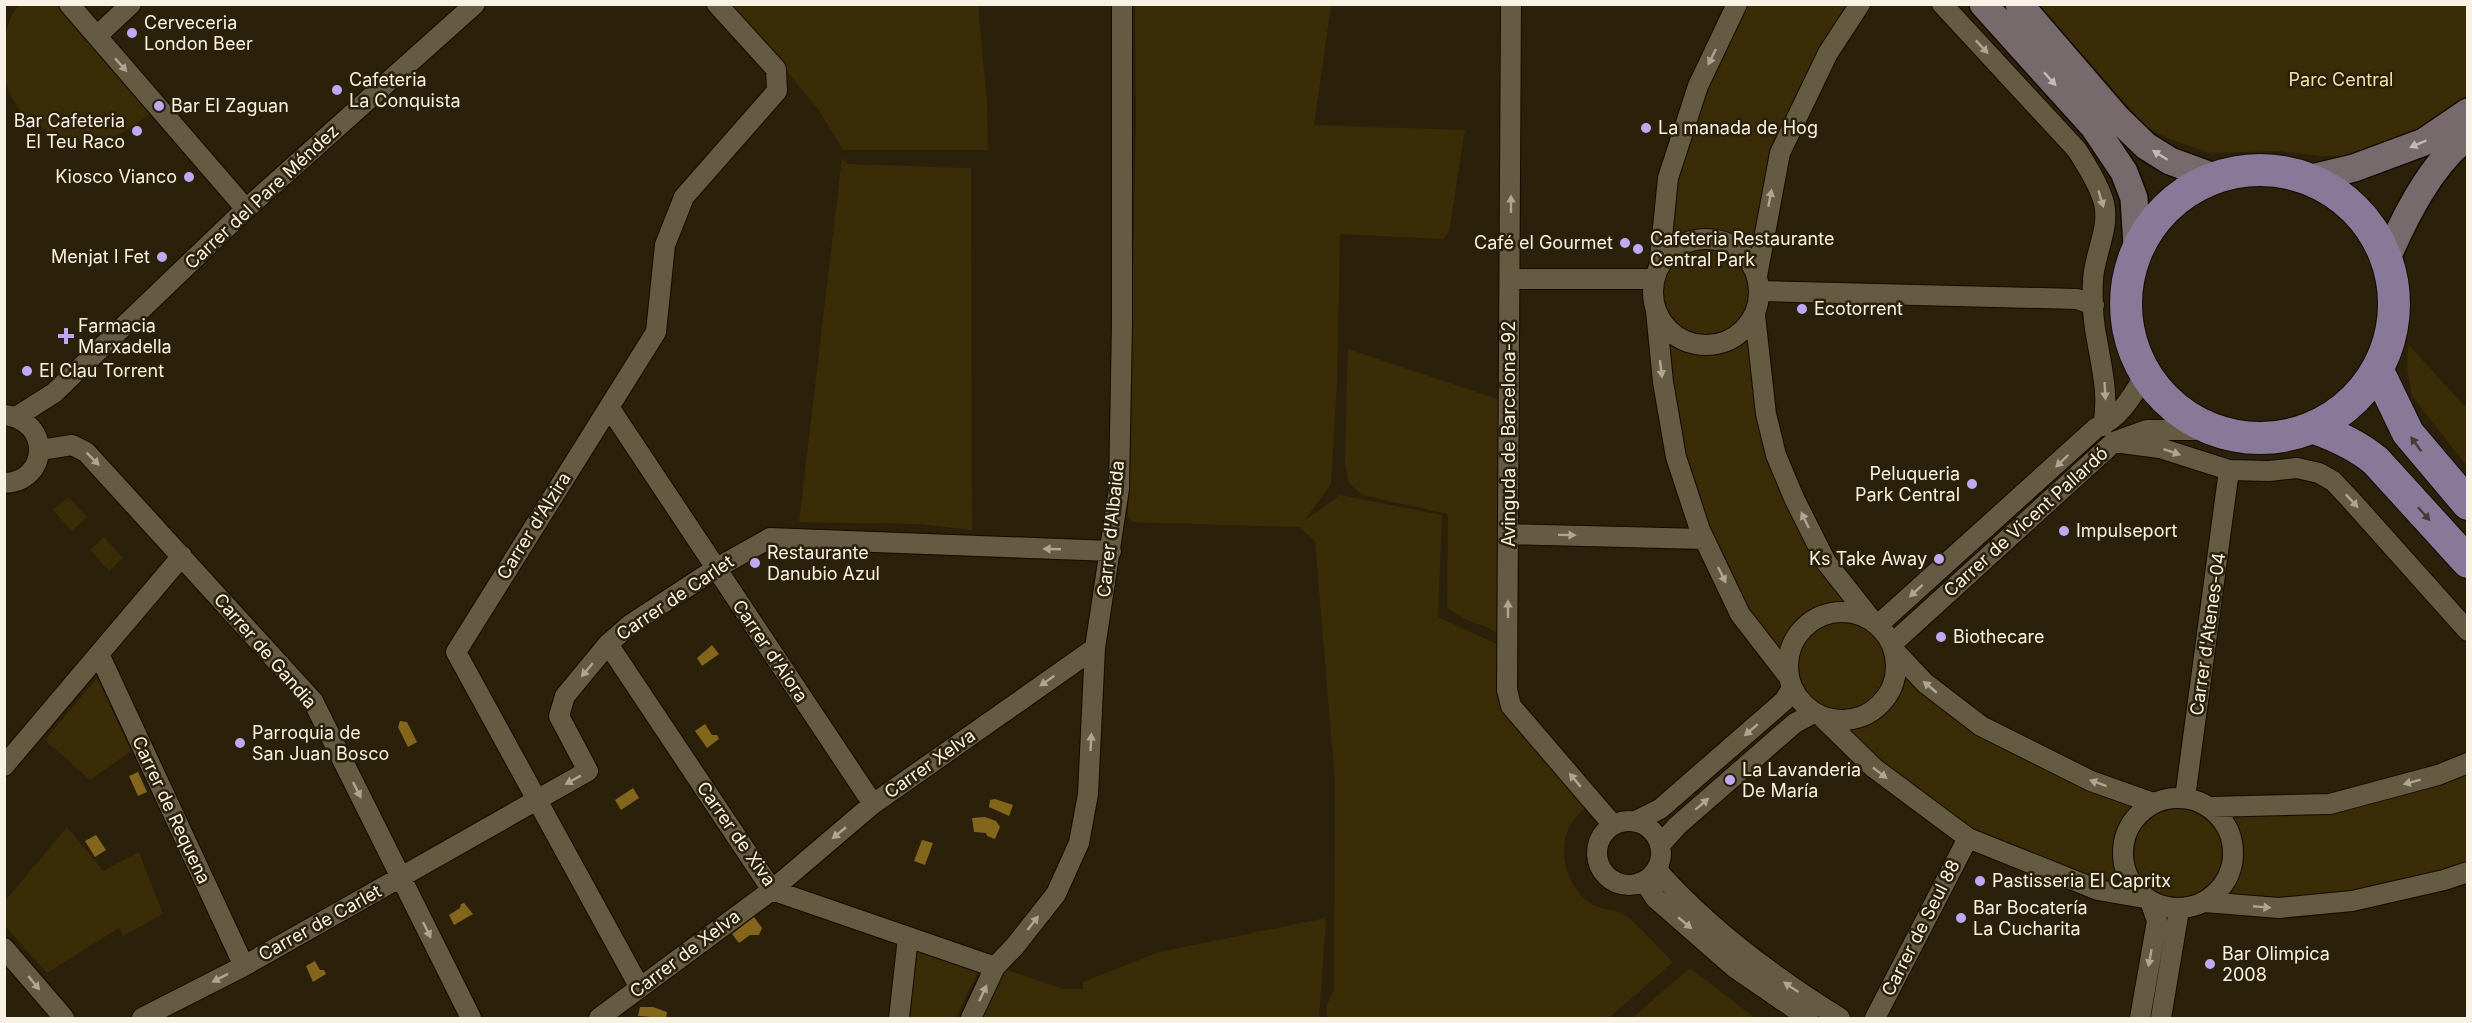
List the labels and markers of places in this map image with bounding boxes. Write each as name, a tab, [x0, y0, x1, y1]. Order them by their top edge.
place label: Cerveceria London Beer	[144, 12, 253, 54]
marker: Cerveceria London Beer	[125, 26, 139, 40]
place label: Cafeteria La Conquista	[349, 69, 461, 111]
marker: Cafeteria La Conquista	[330, 83, 344, 97]
place label: Bar El Zaguan	[171, 95, 289, 116]
marker: Bar El Zaguan	[152, 99, 166, 113]
place label: Bar Cafeteria El Teu Raco	[14, 110, 125, 152]
place label: La manada de Hog	[1658, 117, 1818, 138]
marker: La manada de Hog	[1639, 121, 1653, 135]
marker: Bar Cafeteria El Teu Raco	[130, 124, 144, 138]
place label: Kiosco Vianco	[55, 166, 177, 187]
marker: Kiosco Vianco	[182, 170, 196, 184]
place label: Cafeteria Restaurante Central Park	[1650, 228, 1834, 270]
place label: Café el Gourmet	[1474, 232, 1613, 253]
marker: Café el Gourmet	[1618, 236, 1632, 250]
marker: Cafeteria Restaurante Central Park	[1631, 242, 1645, 256]
place label: Menjat I Fet	[51, 246, 150, 267]
marker: Menjat I Fet	[155, 250, 169, 264]
place label: Ecotorrent	[1814, 298, 1903, 319]
marker: Ecotorrent	[1795, 302, 1809, 316]
place label: Farmacia Marxadella	[78, 315, 172, 357]
marker: Farmacia Marxadella	[59, 329, 73, 343]
place label: El Clau Torrent	[39, 360, 164, 381]
marker: El Clau Torrent	[20, 364, 34, 378]
place label: Peluqueria Park Central	[1855, 463, 1960, 505]
marker: Peluqueria Park Central	[1965, 477, 1979, 491]
place label: Impulseport	[2076, 520, 2177, 541]
marker: Impulseport	[2057, 524, 2071, 538]
place label: Restaurante Danubio Azul	[767, 542, 880, 584]
place label: Ks Take Away	[1809, 548, 1927, 569]
marker: Ks Take Away	[1932, 552, 1946, 566]
marker: Restaurante Danubio Azul	[748, 556, 762, 570]
place label: Biothecare	[1953, 626, 2045, 647]
marker: Biothecare	[1934, 630, 1948, 644]
place label: Parroquia de San Juan Bosco	[252, 722, 389, 764]
marker: Parroquia de San Juan Bosco	[233, 736, 247, 750]
place label: La Lavanderia De María	[1742, 759, 1861, 801]
marker: La Lavanderia De María	[1723, 773, 1737, 787]
place label: Pastisseria El Capritx	[1992, 870, 2171, 891]
marker: Pastisseria El Capritx	[1973, 874, 1987, 888]
place label: Bar Bocatería La Cucharita	[1973, 897, 2088, 939]
marker: Bar Bocatería La Cucharita	[1954, 911, 1968, 925]
place label: Bar Olimpica 2008	[2222, 943, 2330, 985]
marker: Bar Olimpica 2008	[2203, 957, 2217, 971]

